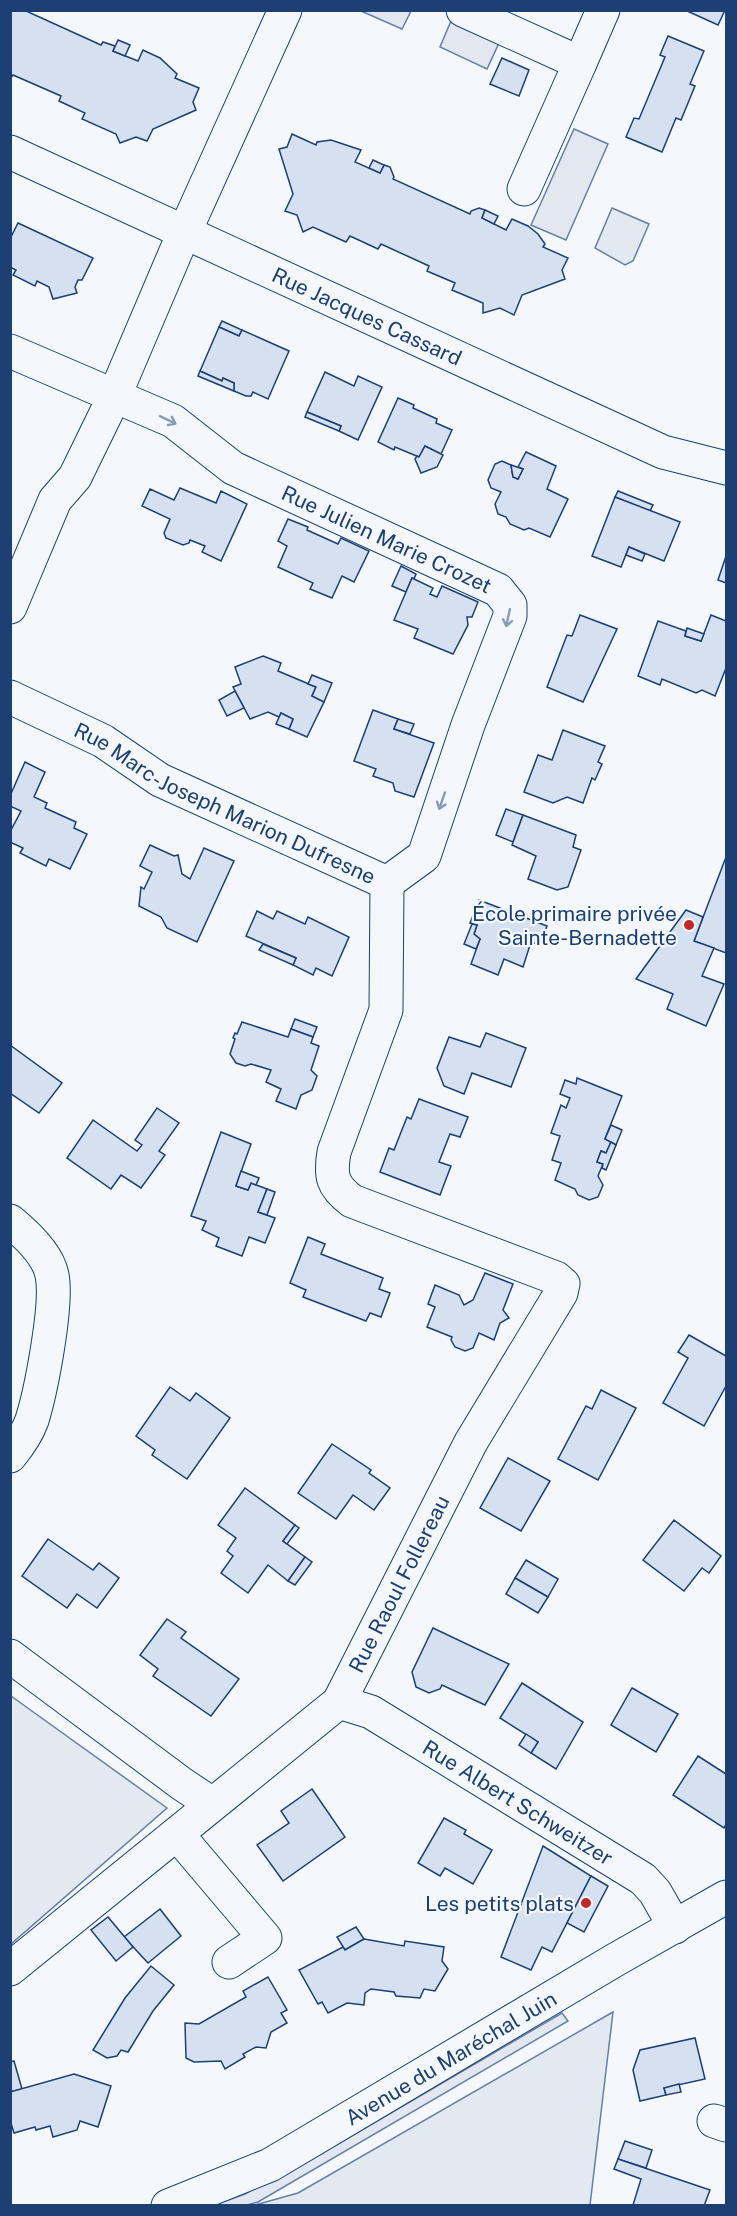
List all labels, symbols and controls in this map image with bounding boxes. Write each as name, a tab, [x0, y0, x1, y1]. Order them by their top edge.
street label: Rue Jacques Cassard	[268, 262, 466, 370]
one-way arrow	[158, 414, 176, 426]
street label: Rue Julien Marie Crozet	[278, 480, 496, 598]
one-way arrow	[502, 607, 513, 627]
street label: Rue Marc-Joseph Marion Dufresne	[70, 717, 380, 889]
one-way arrow	[436, 791, 447, 810]
place label: École primaire privée Sainte-Bernadette	[472, 901, 677, 950]
marker: École primaire privée Sainte-Bernadette	[682, 918, 696, 932]
street label: Rue Raoul Follereau	[343, 1491, 455, 1677]
street label: Rue Albert Schweitzer	[418, 1734, 618, 1870]
place label: Les petits plats	[425, 1891, 574, 1916]
marker: Les petits plats	[579, 1896, 593, 1910]
street label: Avenue du Maréchal Juin	[340, 1985, 561, 2130]

